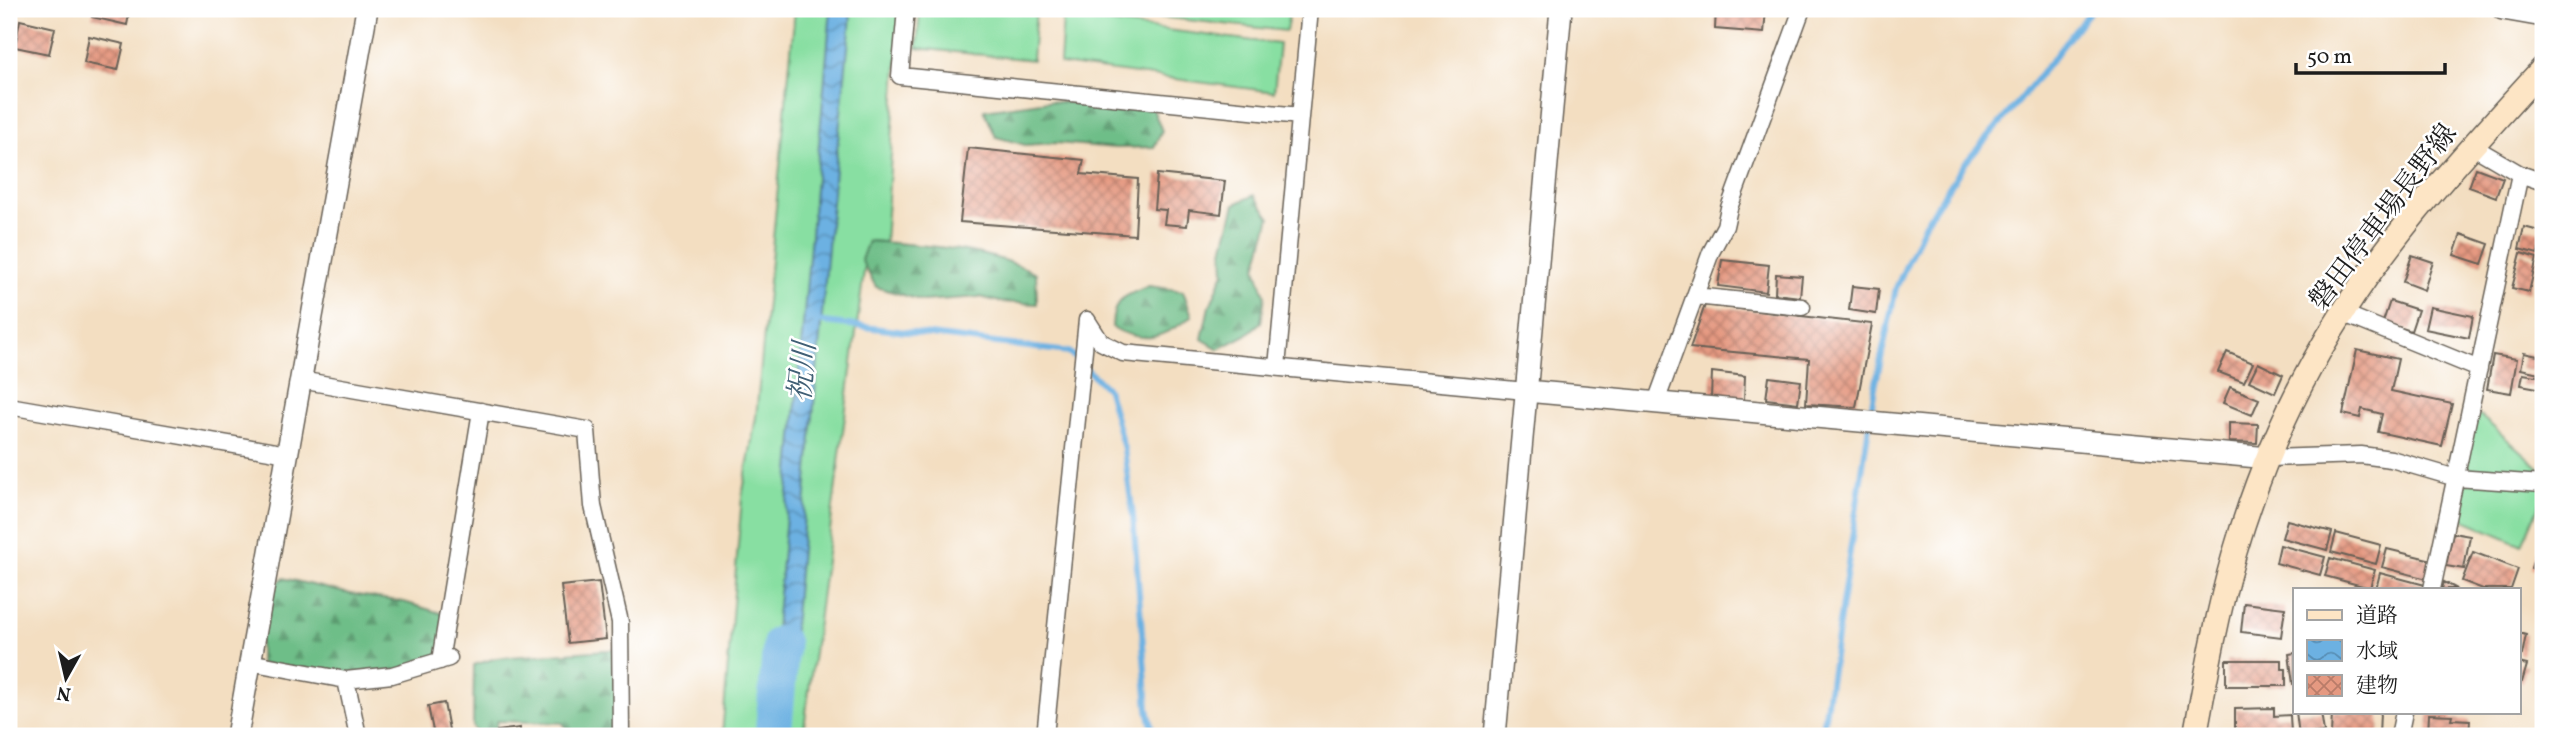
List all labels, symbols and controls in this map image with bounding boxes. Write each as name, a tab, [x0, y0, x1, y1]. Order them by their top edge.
scale bar	[2296, 32, 2445, 76]
text: 50 m	[2307, 43, 2352, 72]
street label: 磐田停車場長野線	[2301, 116, 2467, 319]
water label: 祝川	[780, 337, 828, 404]
legend	[2293, 588, 2520, 714]
text: 道路	[2356, 602, 2398, 631]
text: 水域	[2356, 638, 2398, 667]
north arrow	[32, 644, 102, 714]
text: 建物	[2356, 672, 2398, 701]
text: N	[55, 679, 73, 707]

